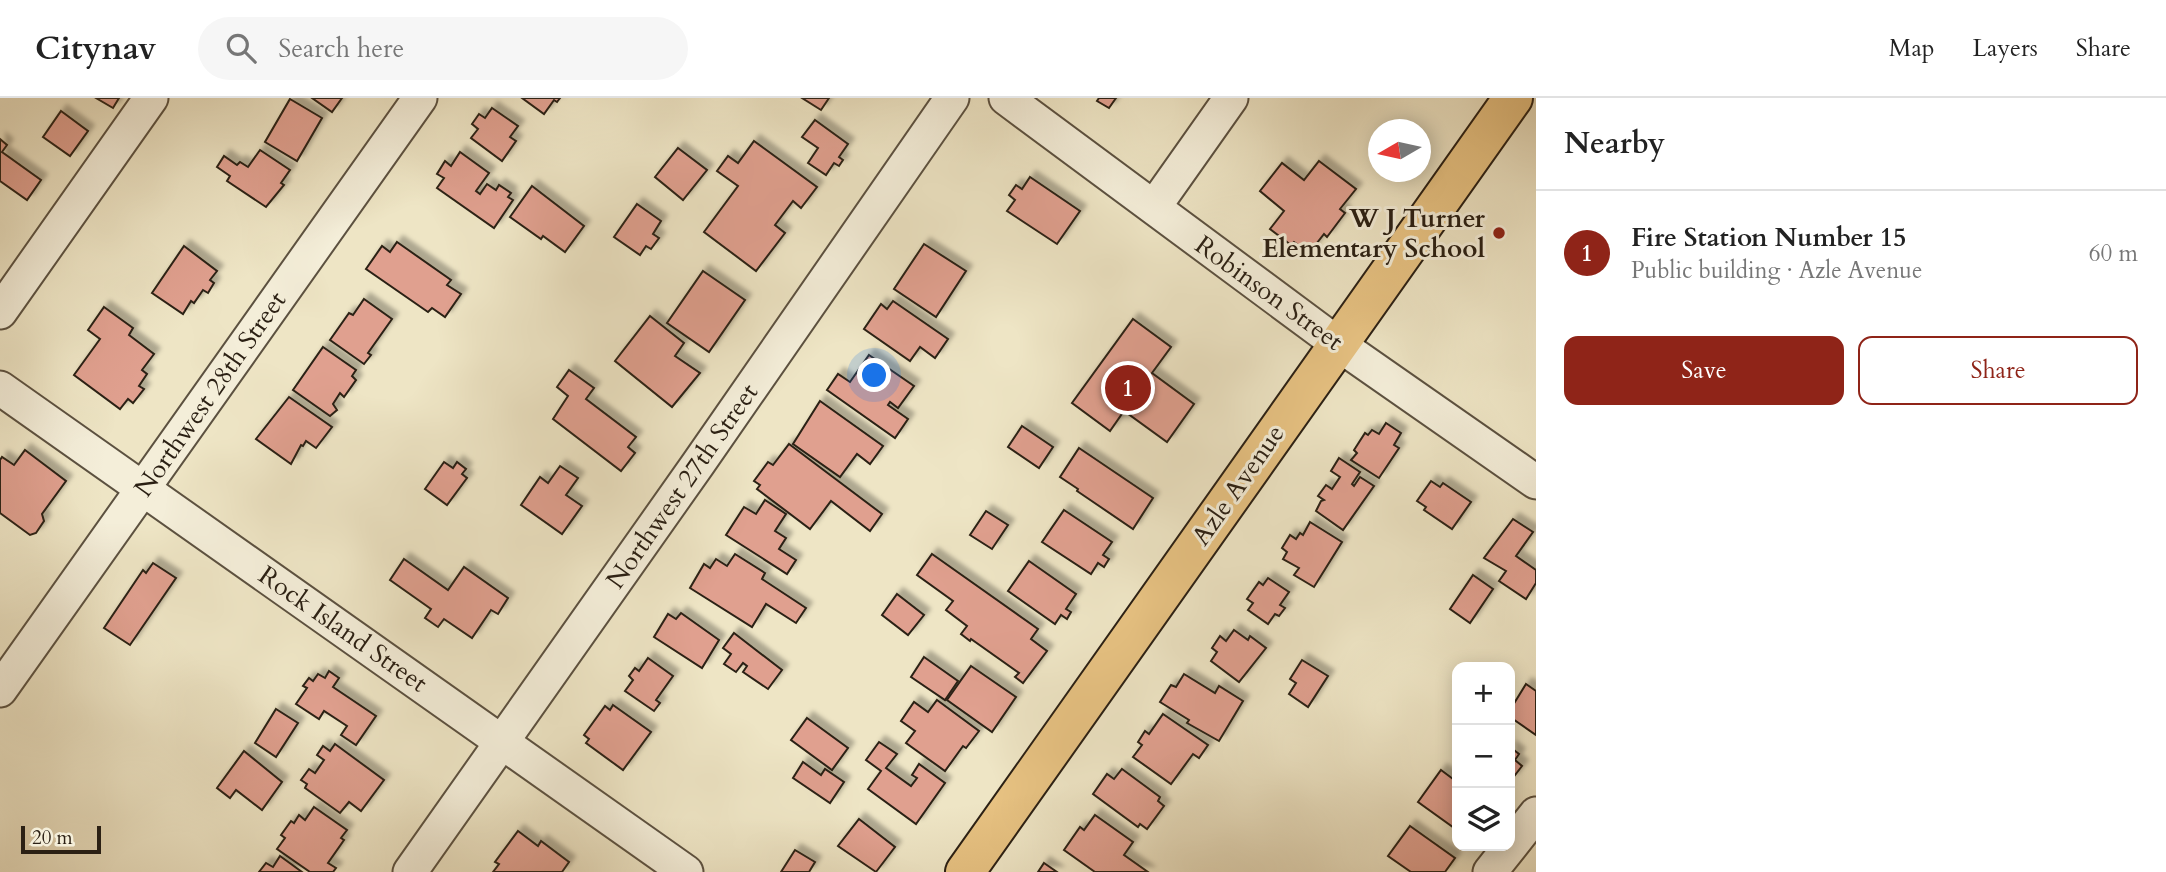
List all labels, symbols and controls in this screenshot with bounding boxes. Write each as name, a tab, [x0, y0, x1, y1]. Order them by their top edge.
search box	[198, 17, 688, 80]
text: Citynav	[35, 26, 156, 71]
icon: search	[222, 29, 260, 67]
text: Search here	[278, 31, 404, 66]
text: Map	[1889, 32, 1935, 65]
text: Layers	[1973, 32, 2038, 65]
text: Share	[2076, 32, 2131, 65]
north arrow	[1368, 119, 1431, 182]
text: Nearby	[1564, 123, 1665, 164]
place label: W J Turner Elementary School	[1262, 201, 1486, 266]
text: Fire Station Number 15	[1631, 220, 1906, 255]
marker: W J Turner Elementary School	[1491, 225, 1507, 241]
street label: Robinson Street	[1188, 227, 1350, 359]
text: 1	[1581, 238, 1593, 269]
text: 60 m	[2089, 238, 2138, 269]
text: Public building · Azle Avenue	[1631, 255, 1922, 286]
street label: Northwest 28th Street	[126, 284, 294, 504]
button: Save	[1564, 336, 1844, 405]
button: Share	[1858, 336, 2138, 405]
your location	[857, 358, 891, 392]
pin: 1	[1105, 362, 1151, 414]
street label: Northwest 27th Street	[598, 376, 766, 596]
street label: Azle Avenue	[1184, 418, 1292, 552]
street label: Rock Island Street	[252, 558, 434, 700]
map controls	[1452, 662, 1515, 851]
button: +	[1452, 662, 1515, 725]
button: −	[1452, 725, 1515, 788]
button: layers	[1452, 788, 1515, 851]
scale bar	[21, 823, 102, 855]
text: 20 m	[32, 825, 73, 851]

